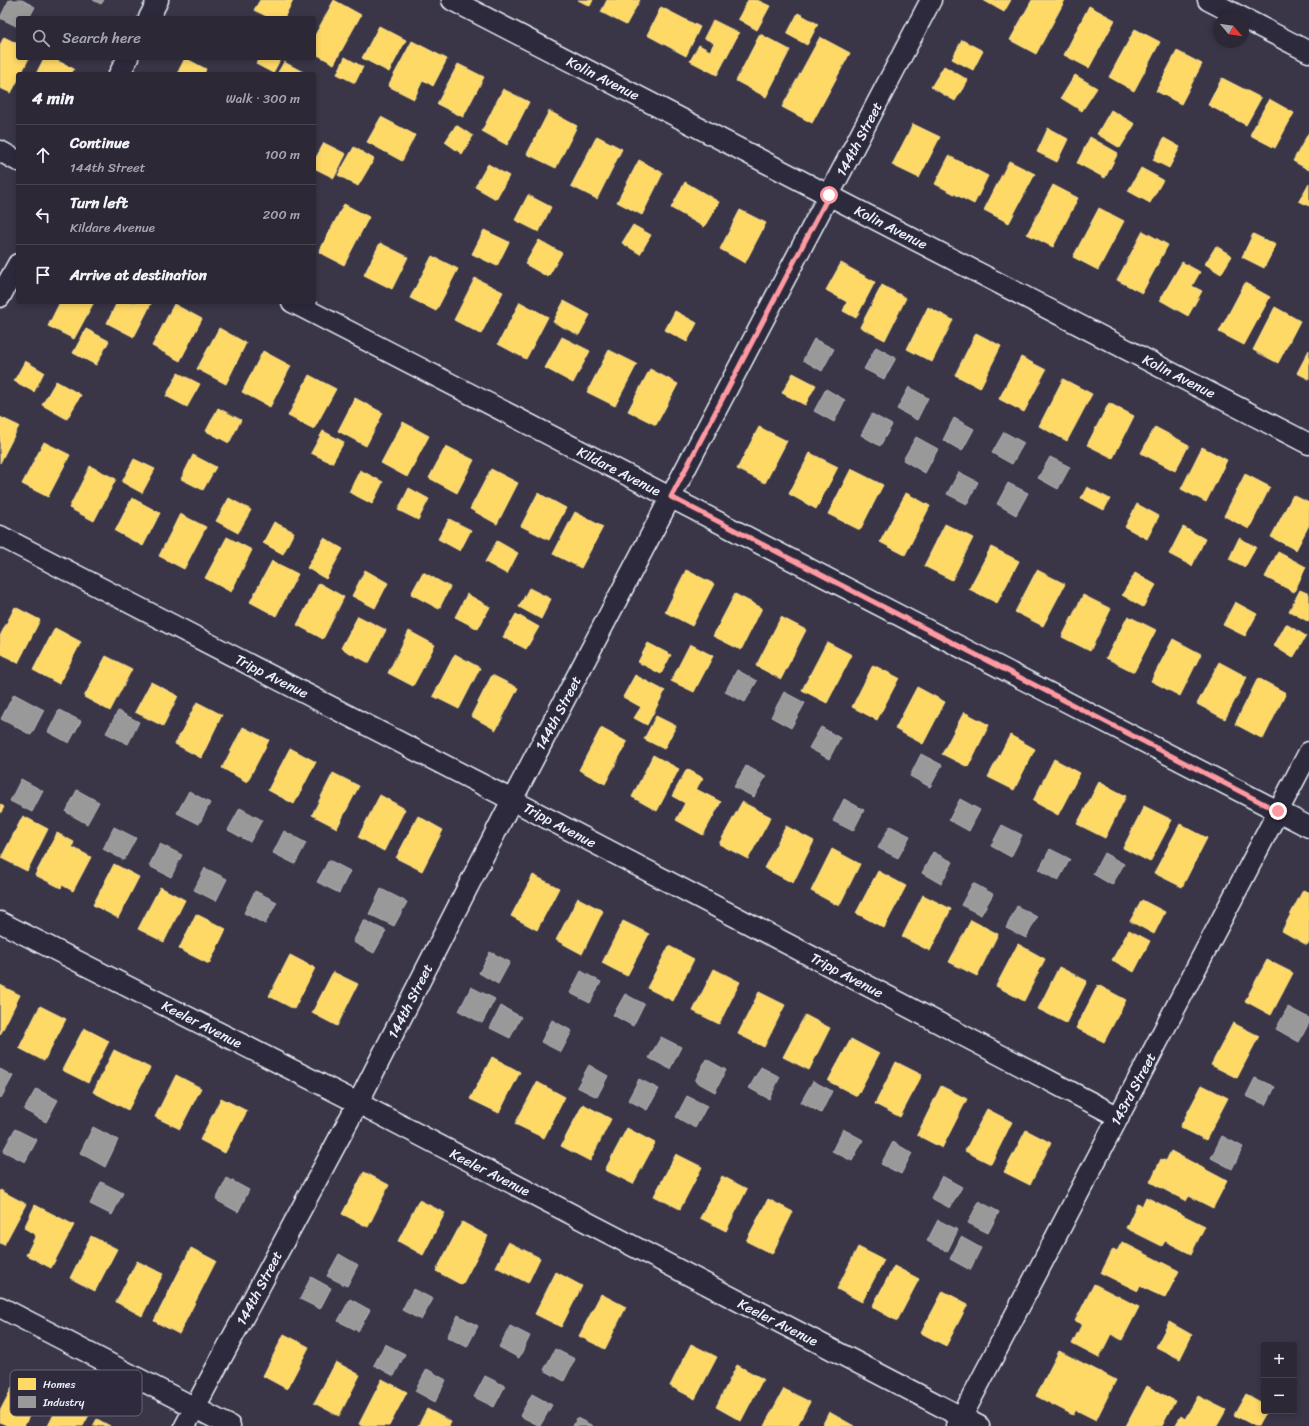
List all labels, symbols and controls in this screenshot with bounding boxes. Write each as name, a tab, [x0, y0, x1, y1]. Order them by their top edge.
north arrow	[1213, 12, 1249, 48]
search box	[16, 16, 316, 60]
text: Search here	[62, 25, 141, 51]
icon: search	[30, 27, 52, 49]
street label: Kolin Avenue	[562, 49, 644, 108]
text: 4 min	[32, 83, 74, 113]
text: Walk · 300 m	[226, 87, 300, 110]
street label: 144th Street	[829, 97, 890, 181]
text: Continue	[70, 130, 130, 156]
text: 100 m	[265, 143, 300, 166]
icon: ahead	[32, 144, 54, 166]
text: 144th Street	[70, 156, 145, 179]
route start	[820, 186, 838, 204]
text: Turn left	[70, 190, 128, 216]
street label: Kolin Avenue	[850, 198, 932, 257]
text: 200 m	[263, 203, 300, 226]
icon: left	[32, 204, 54, 226]
text: Kildare Avenue	[70, 216, 155, 239]
text: Arrive at destination	[70, 262, 207, 288]
icon: arrive	[32, 264, 54, 286]
street label: Kolin Avenue	[1138, 347, 1220, 406]
street label: Kildare Avenue	[572, 440, 665, 503]
street label: Tripp Avenue	[231, 647, 313, 706]
street label: 144th Street	[528, 671, 589, 755]
street label: Tripp Avenue	[519, 796, 601, 855]
route end	[1269, 802, 1287, 820]
street label: Tripp Avenue	[806, 946, 888, 1005]
street label: 144th Street	[381, 959, 440, 1043]
street label: Keeler Avenue	[157, 993, 247, 1056]
street label: 143rd Street	[1104, 1048, 1163, 1130]
street label: Keeler Avenue	[445, 1141, 535, 1204]
street label: 144th Street	[229, 1246, 290, 1330]
street label: Keeler Avenue	[733, 1291, 823, 1354]
map controls	[1261, 1342, 1297, 1414]
button: +	[1261, 1342, 1297, 1378]
legend	[10, 1370, 142, 1416]
text: Homes	[43, 1375, 76, 1394]
button: −	[1261, 1378, 1297, 1414]
text: Industry	[42, 1393, 85, 1412]

